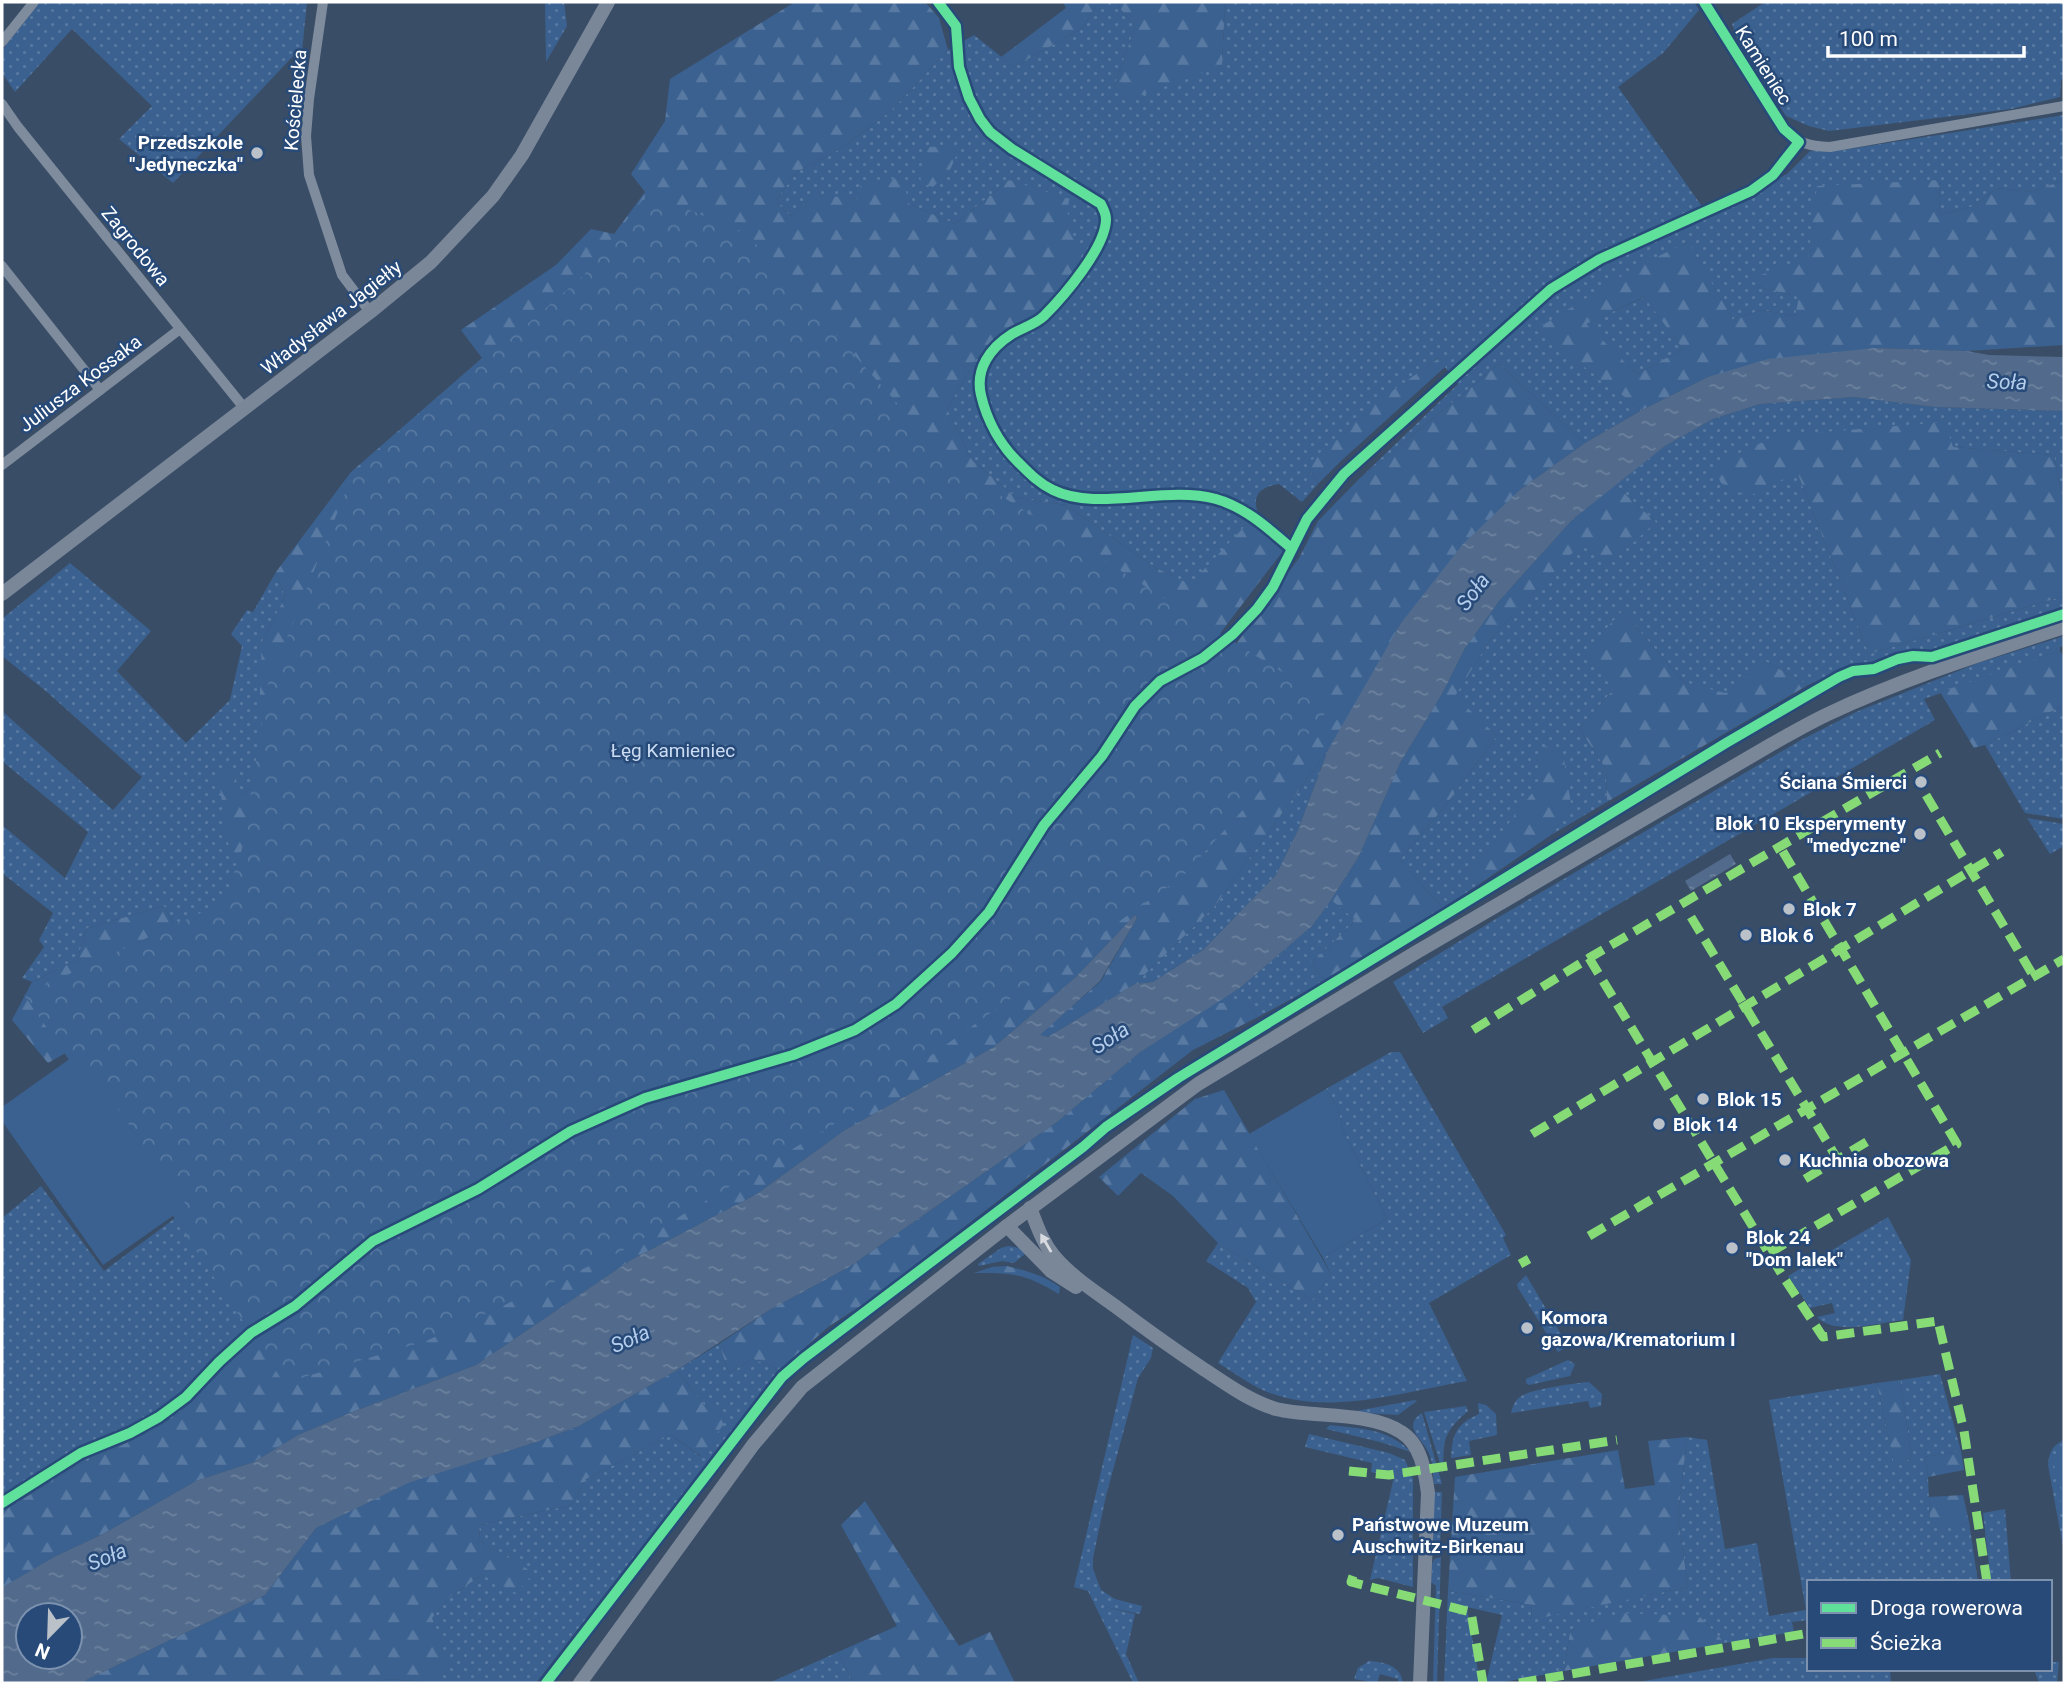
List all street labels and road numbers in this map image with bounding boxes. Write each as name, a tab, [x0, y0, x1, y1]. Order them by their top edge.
street label: Kamieniec	[1730, 22, 1797, 109]
street label: Kościelecka	[280, 48, 311, 152]
street label: Zagrodowa	[97, 202, 175, 291]
street label: Władysława Jagiełły	[256, 255, 406, 379]
street label: Juliusza Kossaka	[15, 330, 146, 437]

